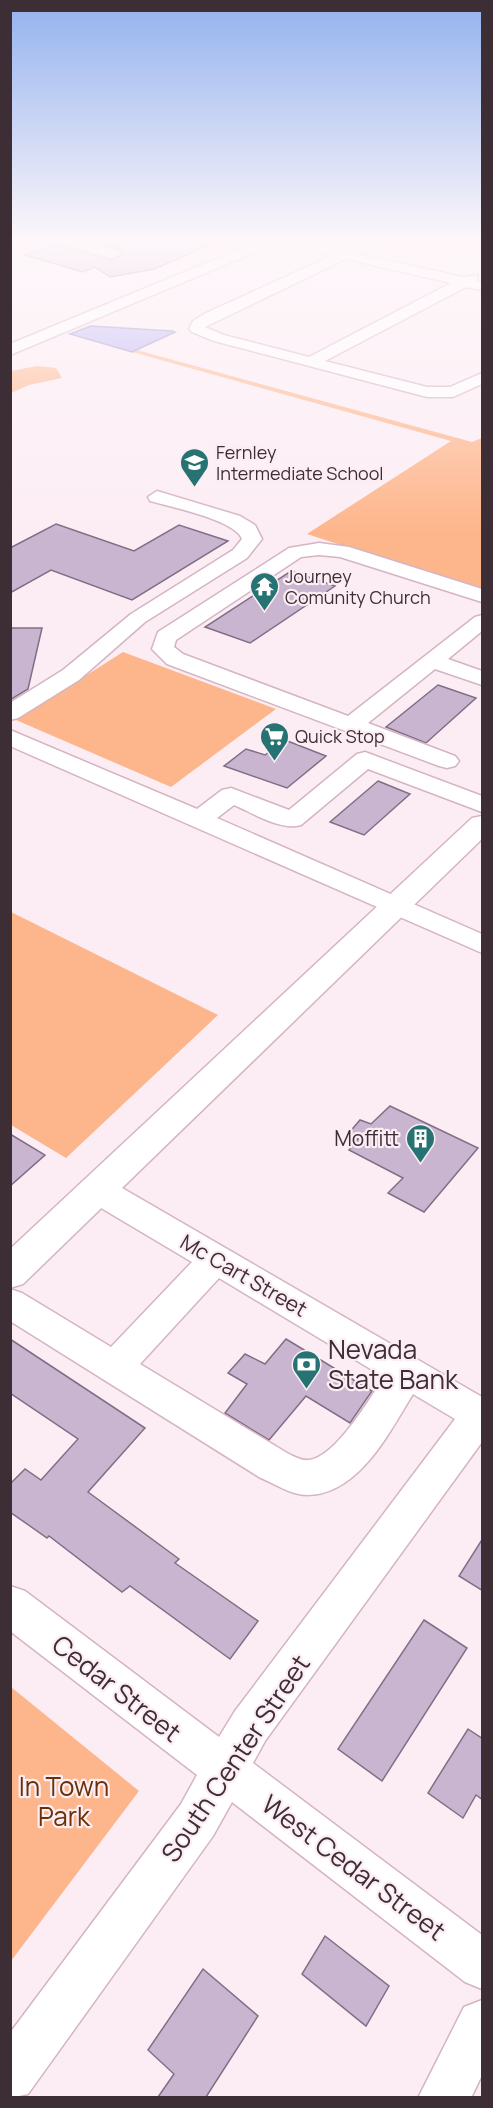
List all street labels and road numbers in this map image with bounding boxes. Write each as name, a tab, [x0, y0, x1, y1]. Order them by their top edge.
street label: Mc Cart Street	[175, 1227, 313, 1323]
street label: Cedar Street	[45, 1626, 189, 1750]
street label: South Center Street	[152, 1647, 318, 1869]
street label: West Cedar Street	[255, 1786, 453, 1948]

